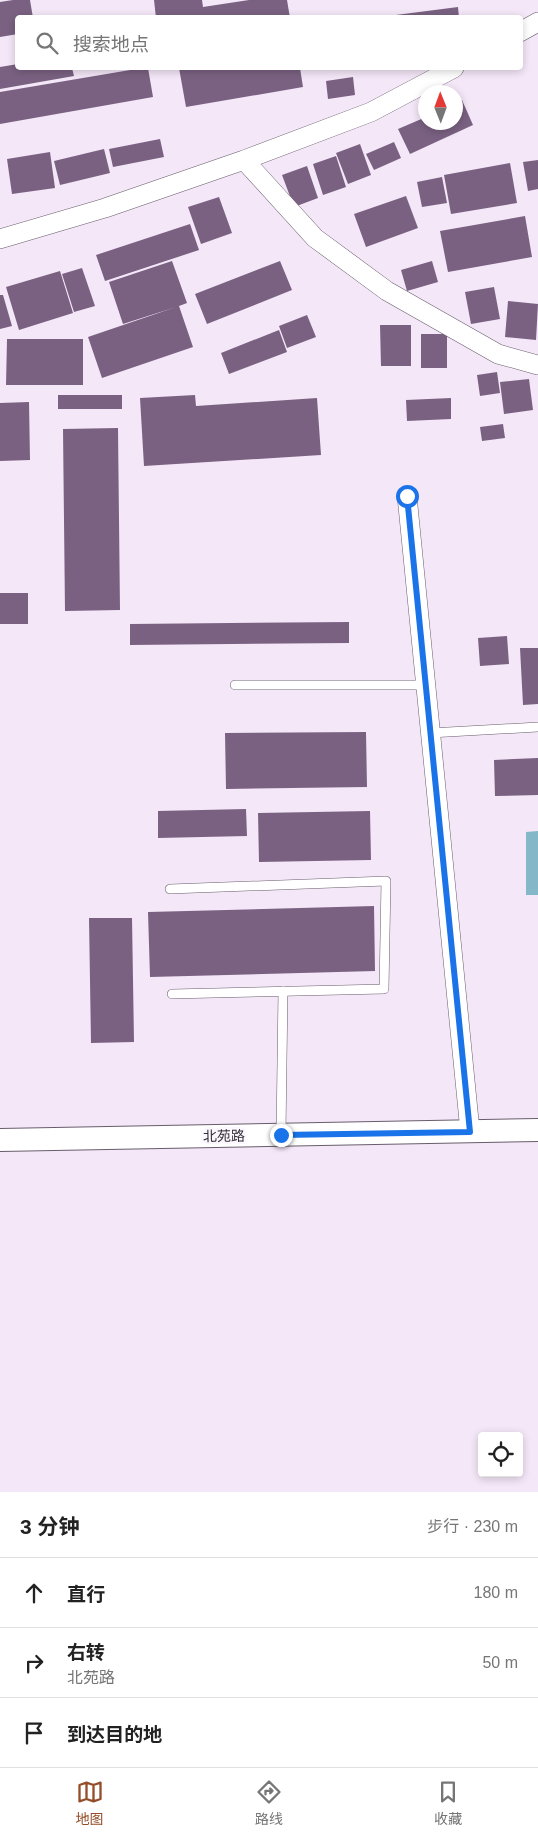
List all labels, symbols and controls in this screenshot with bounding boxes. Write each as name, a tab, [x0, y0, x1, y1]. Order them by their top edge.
search box	[15, 15, 523, 70]
icon: search	[33, 29, 61, 57]
text: 搜索地点	[73, 34, 149, 55]
north arrow	[418, 85, 463, 130]
route start	[396, 485, 419, 508]
route end	[270, 1124, 293, 1147]
street label: 北苑路	[203, 1128, 245, 1144]
map controls	[478, 1432, 523, 1477]
button: locate	[478, 1432, 523, 1477]
text: 3 分钟	[20, 1515, 80, 1538]
text: 步行 · 230 m	[427, 1518, 518, 1535]
icon: ahead	[20, 1579, 48, 1607]
text: 直行	[67, 1584, 105, 1605]
text: 180 m	[474, 1584, 518, 1601]
text: 右转	[67, 1642, 105, 1663]
icon: right	[20, 1649, 48, 1677]
text: 50 m	[482, 1654, 518, 1671]
text: 北苑路	[67, 1669, 115, 1686]
icon: arrive	[20, 1719, 48, 1747]
text: 到达目的地	[67, 1724, 162, 1745]
tab: 地图	[76, 1778, 104, 1828]
tab: 路线	[255, 1778, 283, 1828]
tab: 收藏	[434, 1778, 462, 1828]

